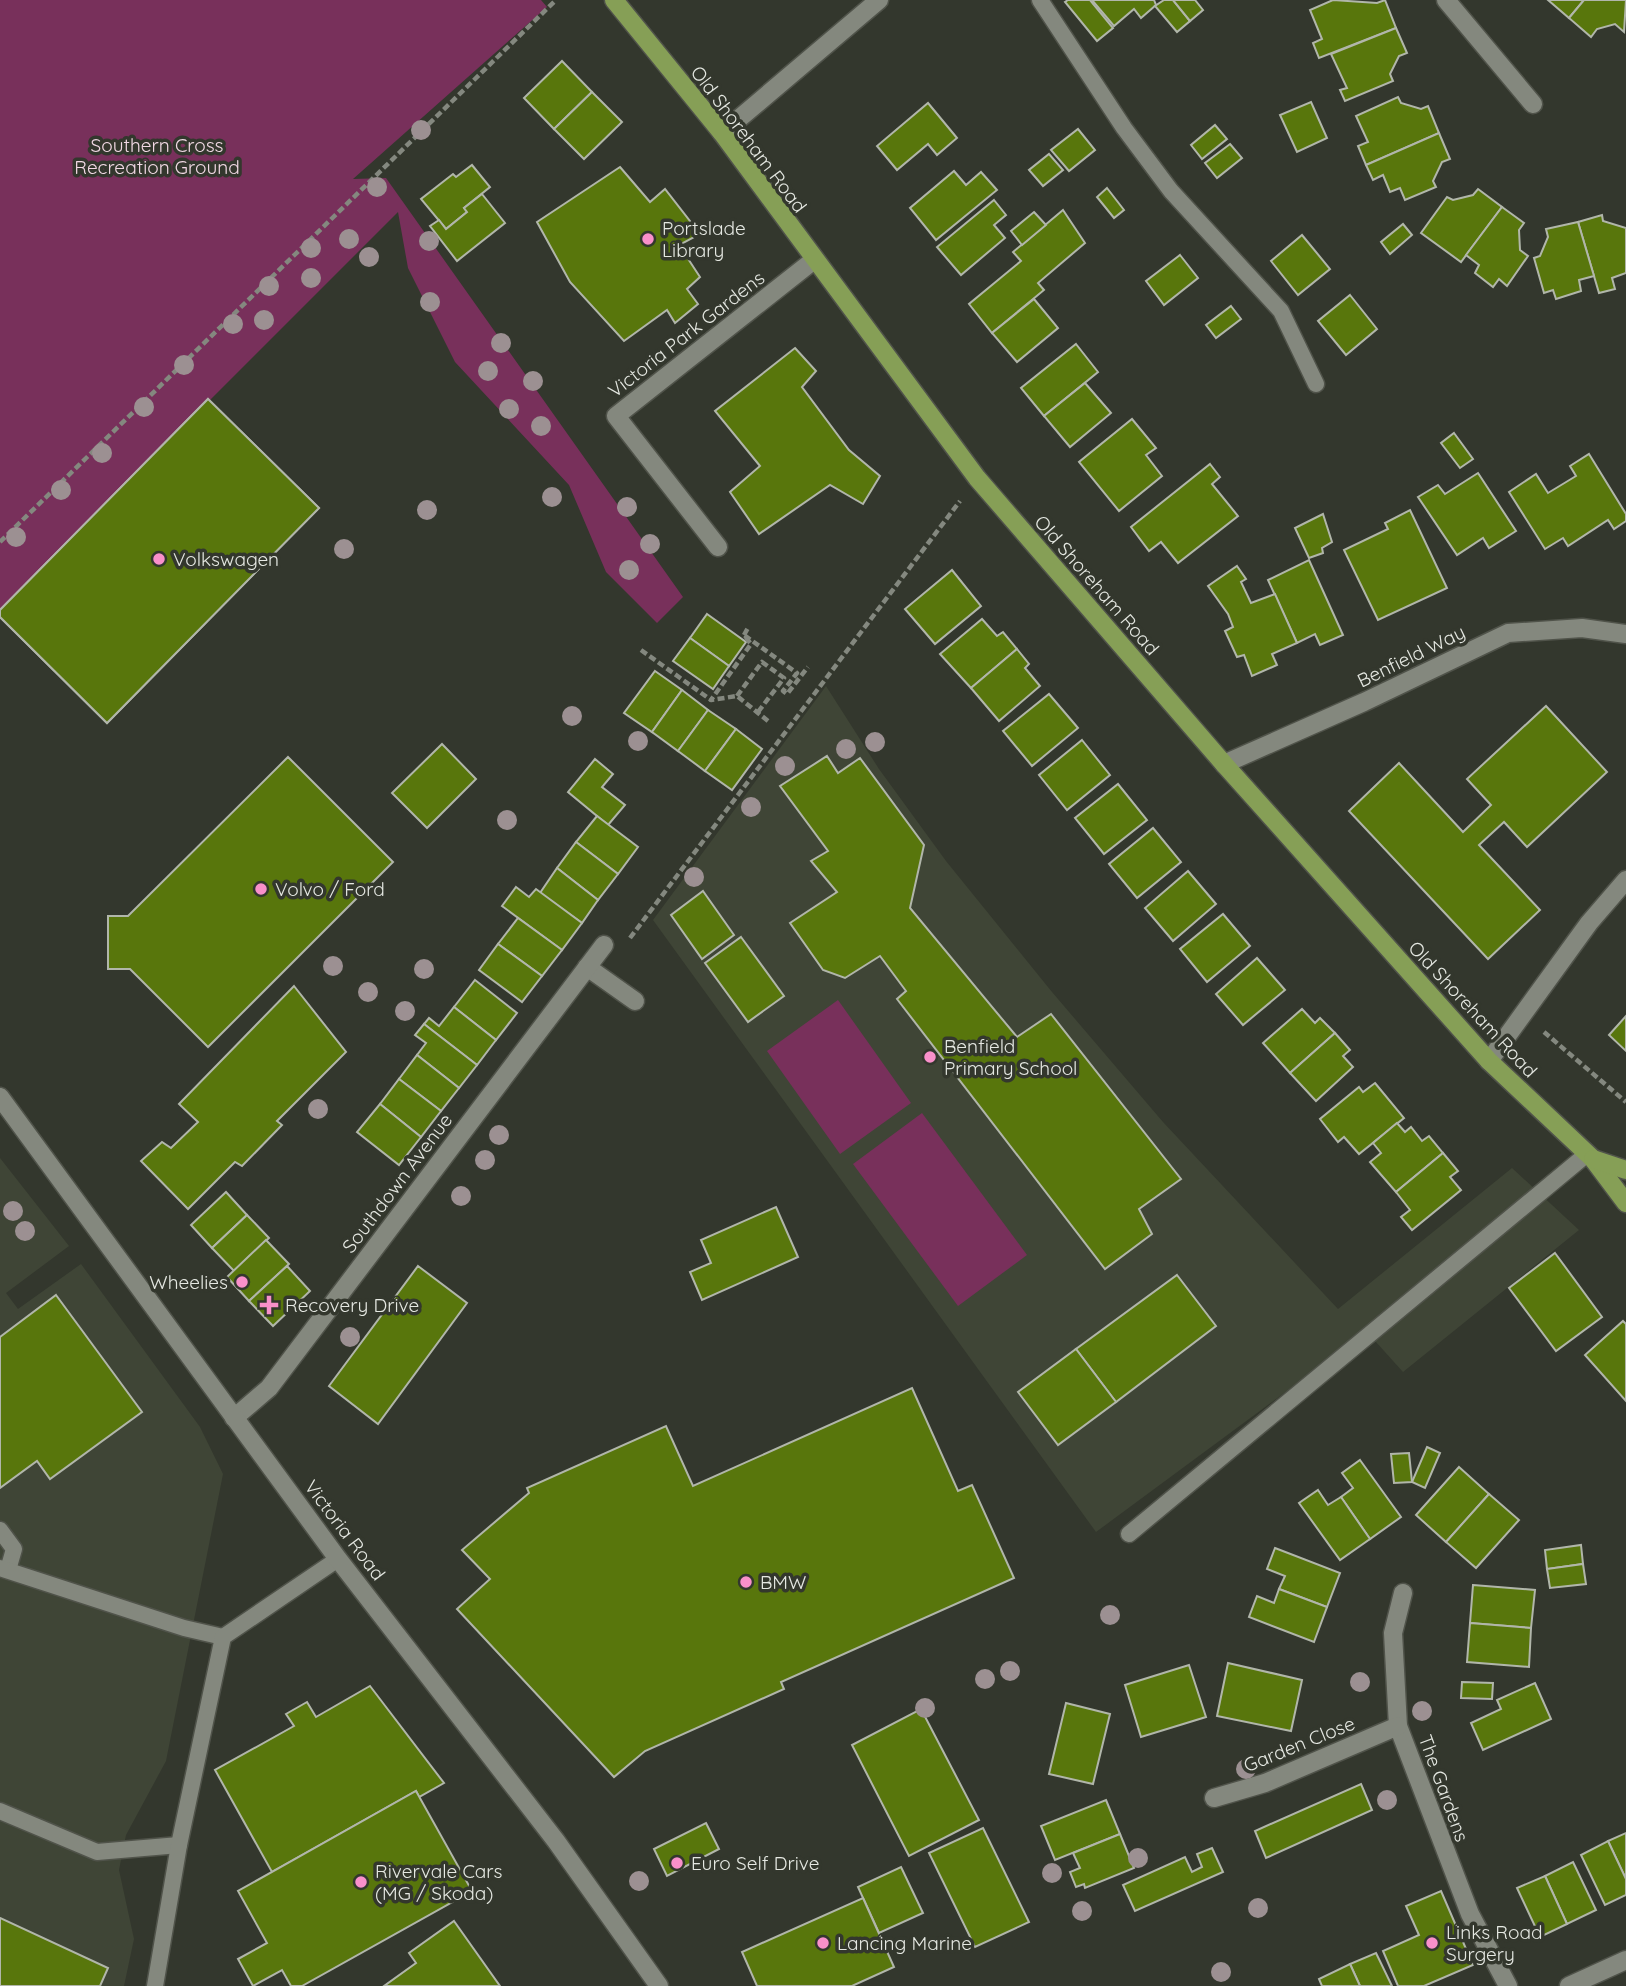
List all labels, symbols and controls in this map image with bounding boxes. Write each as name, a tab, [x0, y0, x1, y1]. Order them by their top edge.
street label: Old Shoreham Road	[686, 61, 812, 217]
park label: Southern Cross Recreation Ground	[74, 133, 240, 179]
place label: Portslade Library	[662, 216, 746, 262]
marker: Portslade Library	[640, 231, 656, 247]
street label: Victoria Park Gardens	[603, 265, 769, 403]
street label: Old Shoreham Road	[1030, 510, 1164, 660]
place label: Volkswagen	[173, 547, 279, 571]
marker: Volkswagen	[151, 551, 167, 567]
street label: Benfield Way	[1353, 620, 1469, 692]
place label: Volvo / Ford	[275, 877, 385, 901]
marker: Volvo / Ford	[253, 881, 269, 897]
street label: Old Shoreham Road	[1404, 936, 1542, 1082]
place label: Benfield Primary School	[944, 1034, 1077, 1080]
marker: Benfield Primary School	[922, 1049, 938, 1065]
street label: Southdown Avenue	[337, 1108, 457, 1258]
place label: Wheelies	[149, 1270, 228, 1294]
marker: Wheelies	[234, 1274, 250, 1290]
place label: Recovery Drive	[285, 1293, 419, 1317]
marker: Recovery Drive	[259, 1295, 279, 1315]
street label: Victoria Road	[299, 1475, 391, 1585]
place label: BMW	[760, 1570, 806, 1594]
marker: BMW	[738, 1574, 754, 1590]
street label: Garden Close	[1240, 1711, 1358, 1777]
street label: The Gardens	[1414, 1731, 1474, 1845]
place label: Euro Self Drive	[691, 1851, 820, 1875]
marker: Euro Self Drive	[669, 1855, 685, 1871]
place label: Rivervale Cars (MG / Skoda)	[375, 1859, 503, 1905]
marker: Rivervale Cars (MG / Skoda)	[353, 1874, 369, 1890]
place label: Links Road Surgery	[1446, 1920, 1542, 1966]
place label: Lancing Marine	[837, 1931, 972, 1955]
marker: Lancing Marine	[815, 1935, 831, 1951]
marker: Links Road Surgery	[1424, 1935, 1440, 1951]

